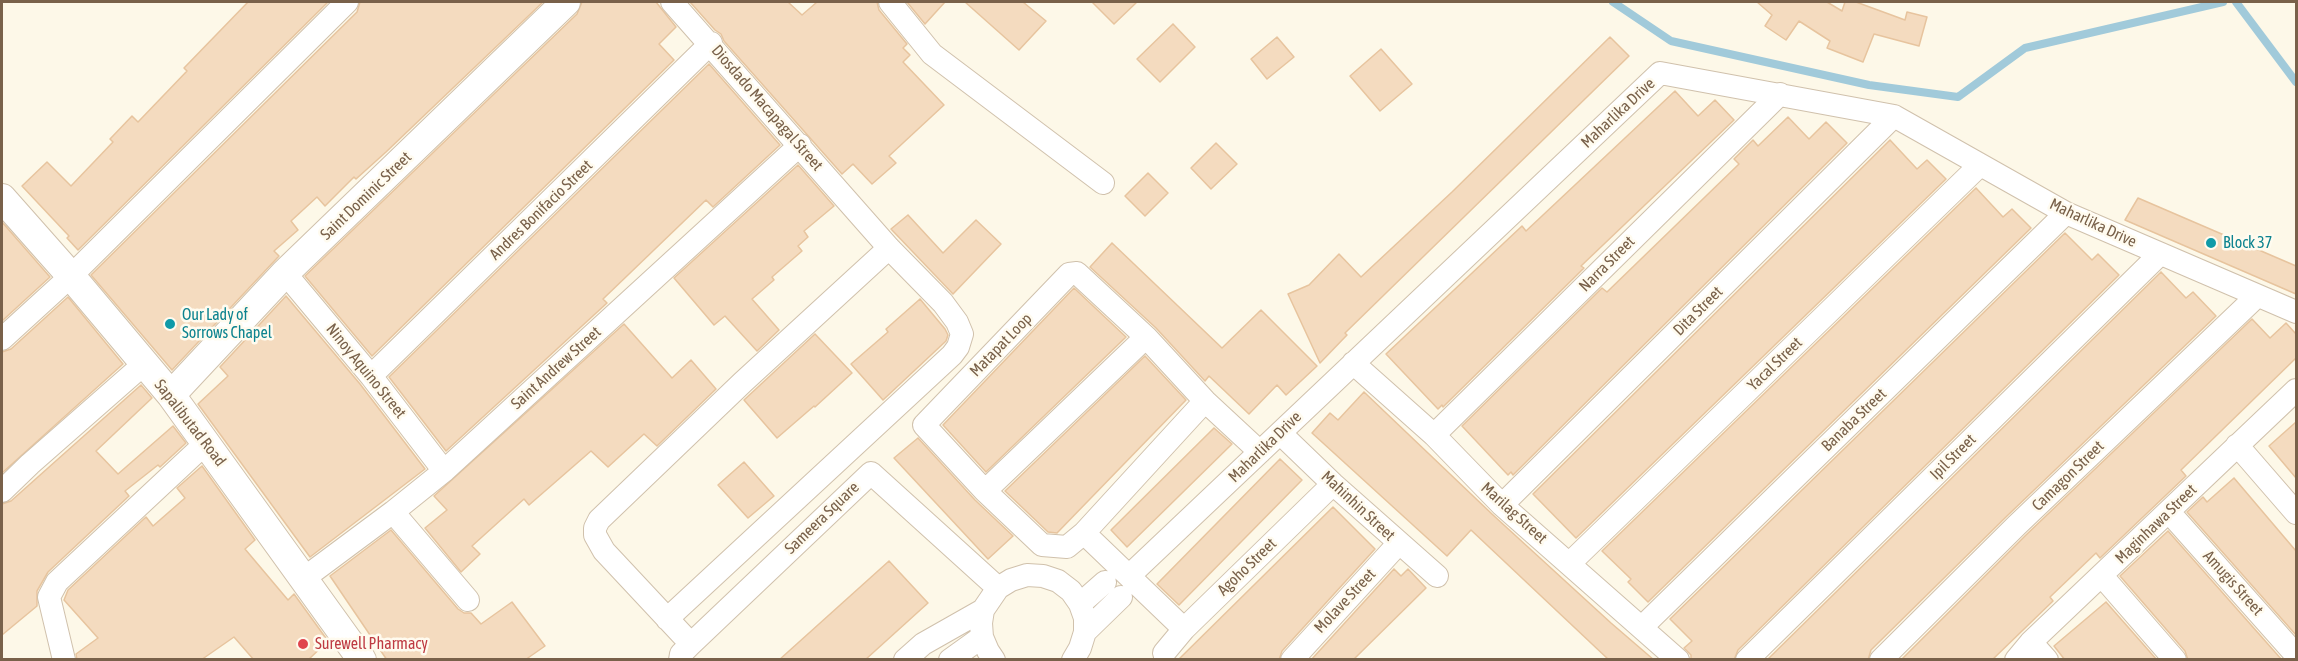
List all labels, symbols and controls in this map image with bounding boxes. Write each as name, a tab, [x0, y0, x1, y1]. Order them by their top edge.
street label: Diosdado Macapagal Street	[707, 41, 827, 175]
street label: Maharlika Drive	[1577, 74, 1659, 152]
street label: Saint Dominic Street	[317, 148, 415, 244]
street label: Andres Bonifacio Street	[485, 156, 597, 264]
street label: Maharlika Drive	[2046, 194, 2140, 252]
street label: Narra Street	[1575, 232, 1639, 296]
place label: Block 37	[2223, 233, 2272, 253]
marker: Block 37	[2204, 236, 2218, 250]
street label: Dita Street	[1669, 282, 1727, 340]
place label: Our Lady of Sorrows Chapel	[182, 305, 272, 343]
street label: Matapat Loop	[966, 309, 1036, 381]
marker: Our Lady of Sorrows Chapel	[163, 317, 177, 331]
street label: Ninoy Aquino Street	[322, 320, 410, 422]
street label: Saint Andrew Street	[507, 323, 605, 413]
street label: Yacal Street	[1744, 333, 1806, 395]
street label: Sapalibutad Road	[150, 376, 230, 470]
street label: Banaba Street	[1818, 384, 1890, 456]
street label: Maharlika Drive	[1225, 408, 1305, 486]
street label: Ipil Street	[1926, 430, 1980, 484]
street label: Camagon Street	[2028, 437, 2108, 515]
street label: Mahinhin Street	[1317, 467, 1399, 545]
street label: Sameera Square	[781, 478, 863, 558]
street label: Marilag Street	[1477, 478, 1551, 548]
street label: Maginhawa Street	[2111, 480, 2201, 568]
street label: Agoho Street	[1214, 534, 1280, 600]
street label: Amugis Street	[2199, 547, 2267, 619]
street label: Molave Street	[1310, 565, 1380, 637]
place label: Surewell Pharmacy	[315, 634, 428, 654]
marker: Surewell Pharmacy	[296, 637, 310, 651]

